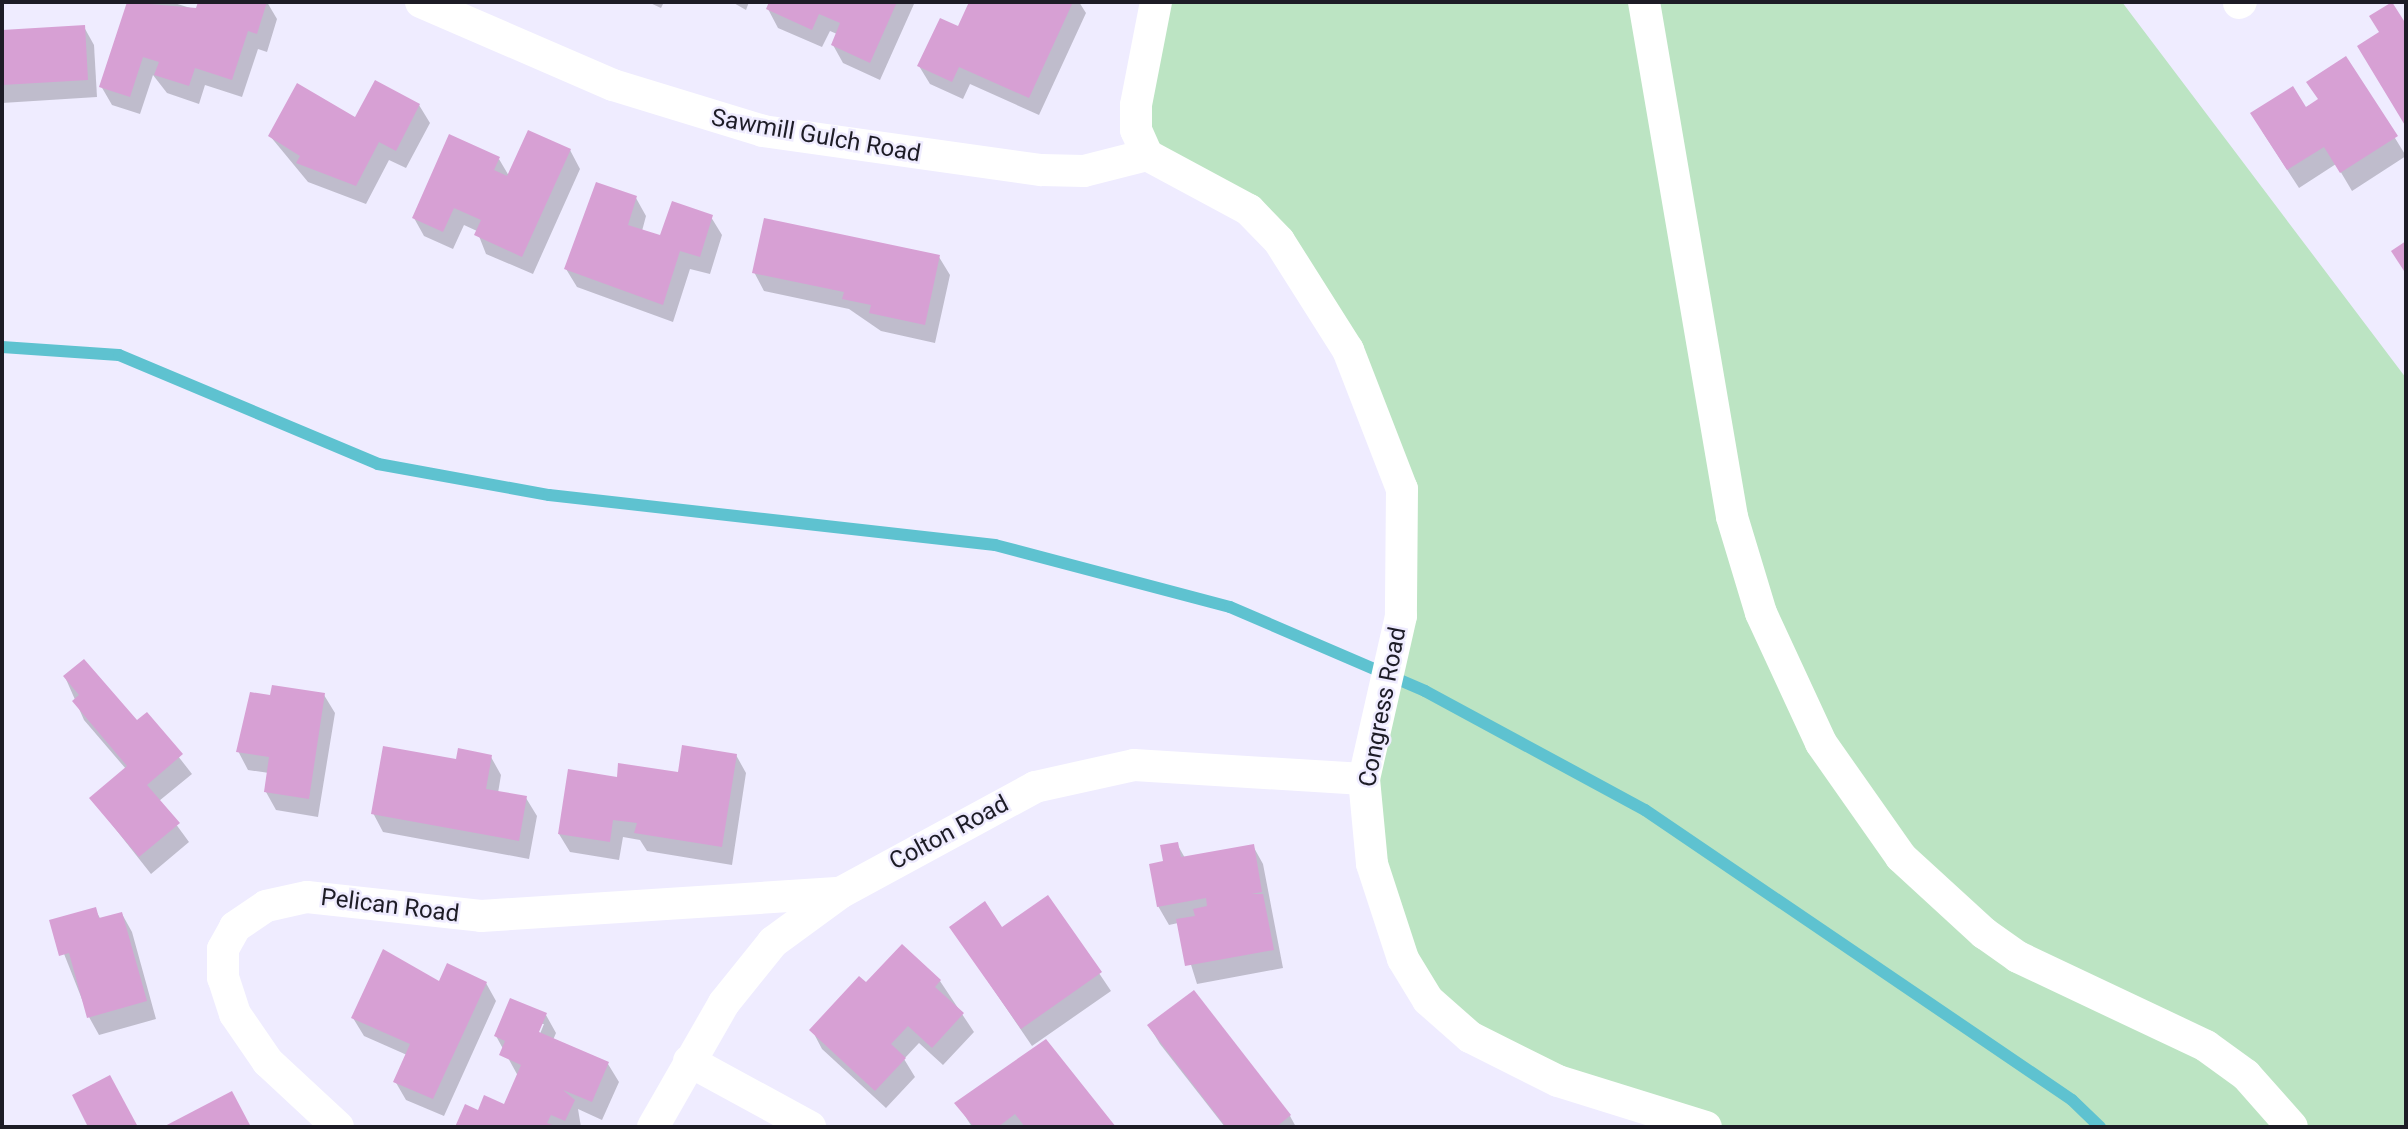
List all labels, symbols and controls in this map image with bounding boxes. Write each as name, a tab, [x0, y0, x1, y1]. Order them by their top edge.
street label: Sawmill Gulch Road	[709, 103, 923, 169]
street label: Congress Road	[1353, 625, 1413, 789]
street label: Colton Road	[885, 790, 1013, 876]
street label: Pelican Road	[319, 883, 461, 929]

